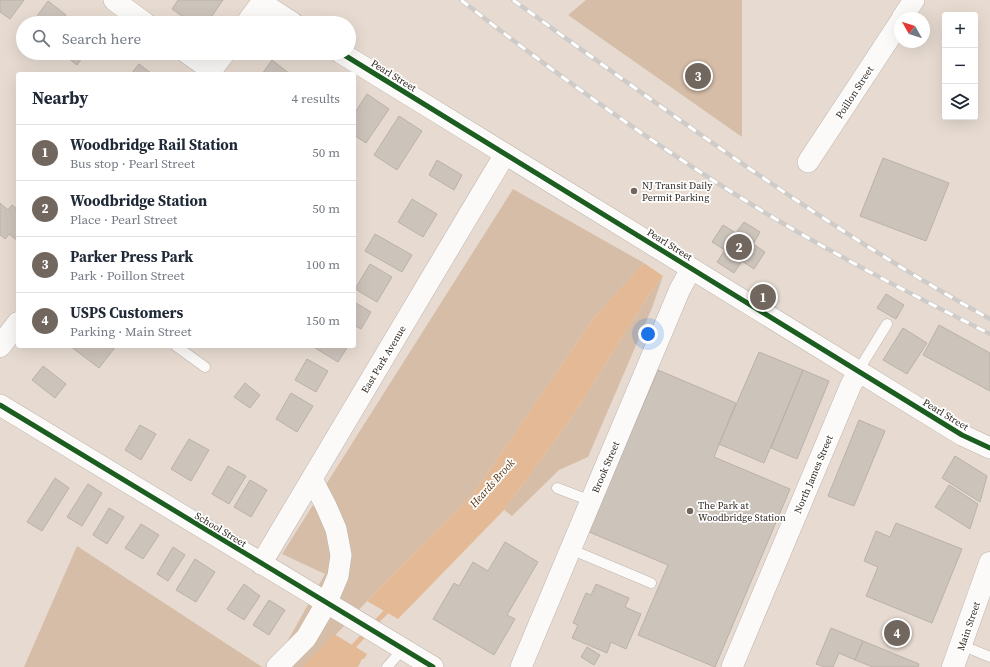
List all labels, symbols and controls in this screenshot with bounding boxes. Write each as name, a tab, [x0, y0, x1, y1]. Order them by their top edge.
north arrow	[894, 12, 930, 48]
map controls	[942, 12, 978, 120]
button: +	[942, 12, 978, 48]
search box	[16, 16, 356, 60]
icon: search	[30, 27, 52, 49]
text: Search here	[62, 28, 141, 49]
button: −	[942, 48, 978, 84]
street label: Pearl Street	[369, 56, 419, 95]
pin: 3	[685, 61, 711, 91]
street label: Poillon Street	[833, 63, 877, 121]
button: layers	[942, 84, 978, 120]
text: Nearby	[32, 86, 88, 110]
text: 4 results	[292, 90, 340, 107]
text: Woodbridge Rail Station	[70, 134, 238, 155]
text: 1	[41, 144, 49, 161]
text: 50 m	[312, 144, 340, 161]
text: Bus stop · Pearl Street	[70, 155, 195, 172]
place label: NJ Transit Daily Permit Parking	[642, 179, 713, 204]
marker: NJ Transit Daily Permit Parking	[629, 186, 639, 196]
text: Woodbridge Station	[70, 190, 207, 211]
text: 2	[41, 200, 49, 217]
text: 50 m	[312, 200, 340, 217]
text: Place · Pearl Street	[70, 211, 177, 228]
street label: Pearl Street	[645, 225, 695, 264]
pin: 2	[726, 232, 752, 262]
text: Parker Press Park	[70, 246, 193, 267]
text: 3	[41, 256, 49, 273]
text: 100 m	[306, 256, 340, 273]
text: Park · Poillon Street	[70, 267, 184, 284]
pin: 1	[750, 282, 776, 312]
text: USPS Customers	[70, 302, 183, 323]
text: 4	[41, 312, 49, 329]
text: 150 m	[306, 312, 340, 329]
text: Parking · Main Street	[70, 323, 192, 340]
street label: East Park Avenue	[358, 323, 409, 395]
your location	[638, 324, 658, 344]
street label: Pearl Street	[921, 396, 972, 434]
street label: North James Street	[791, 432, 836, 515]
street label: Brook Street	[589, 439, 622, 495]
water label: Heards Brook	[466, 455, 519, 512]
place label: The Park at Woodbridge Station	[698, 499, 786, 524]
marker: The Park at Woodbridge Station	[685, 506, 695, 516]
street label: School Street	[193, 509, 250, 550]
street label: Main Street	[954, 599, 983, 652]
pin: 4	[884, 618, 910, 648]

